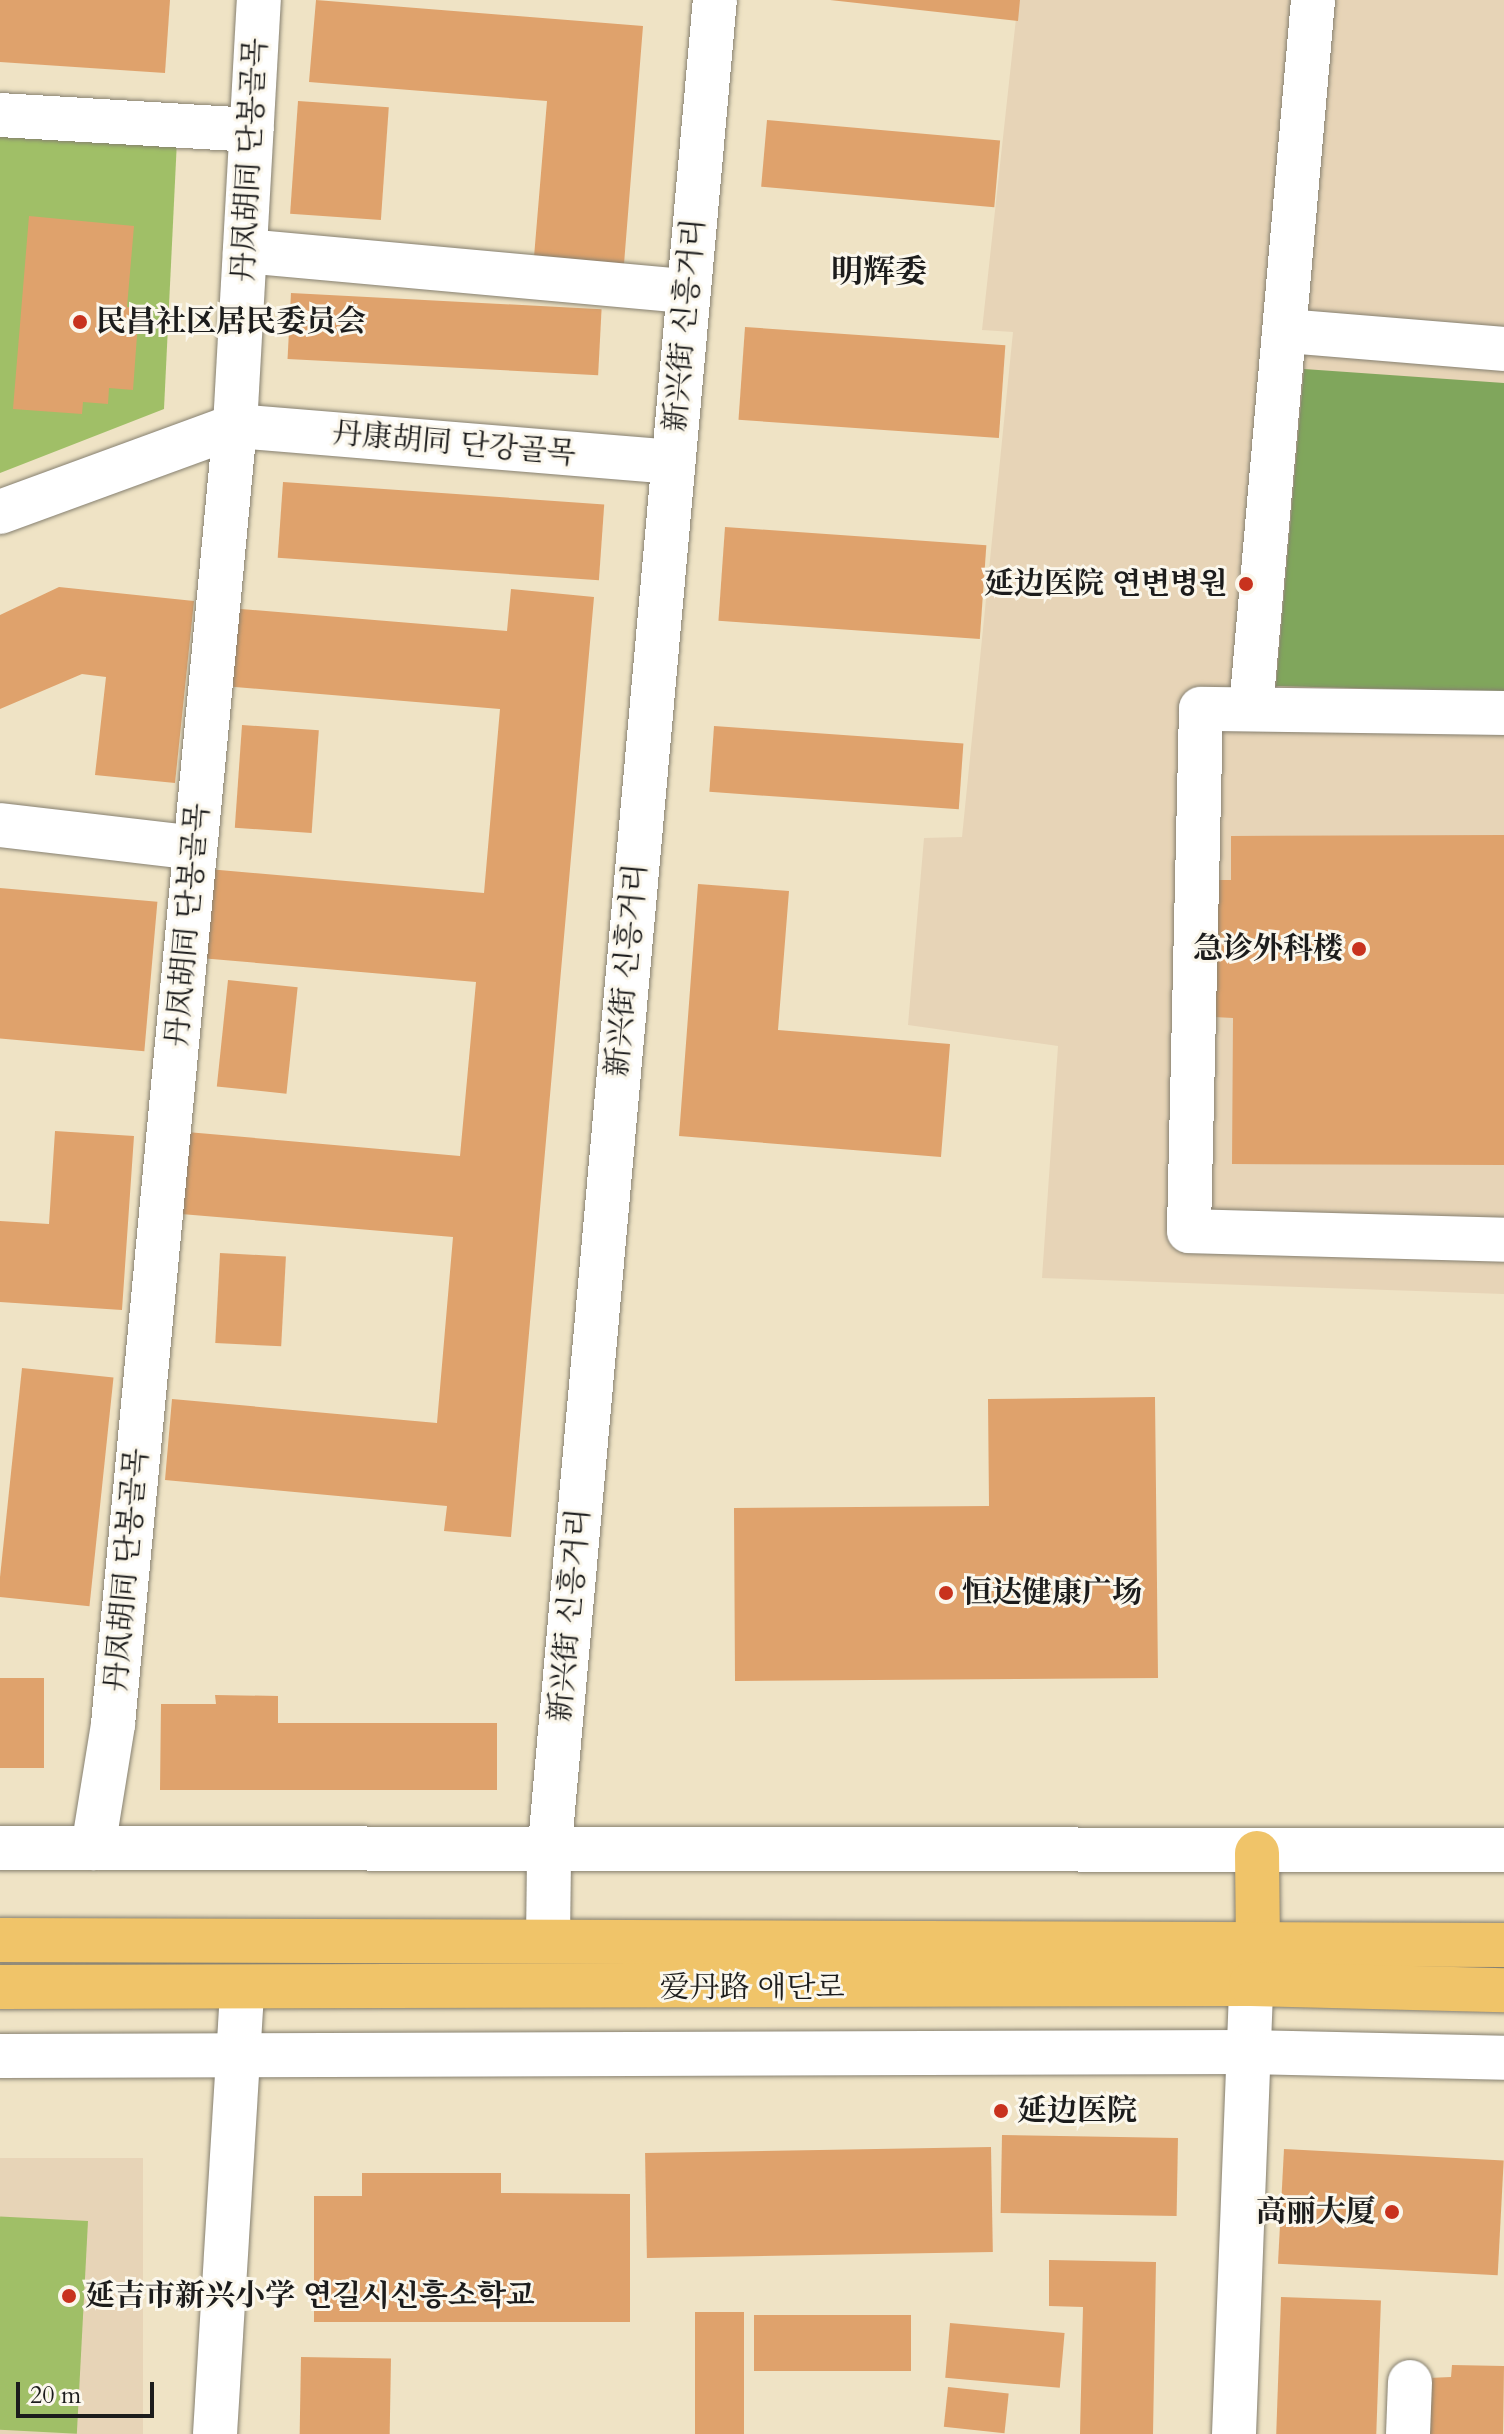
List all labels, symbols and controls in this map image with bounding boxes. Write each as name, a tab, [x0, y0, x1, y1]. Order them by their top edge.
street label: 丹凤胡同 단봉골목	[226, 37, 274, 283]
street label: 新兴街 신흥거리	[658, 217, 712, 433]
district label: 明辉委	[831, 253, 927, 291]
place label: 民昌社区居民委员会	[96, 304, 366, 340]
marker: 民昌社区居民委员会	[71, 313, 89, 331]
street label: 丹康胡同 단강골목	[331, 415, 577, 473]
place label: 延边医院 연변병원	[984, 566, 1228, 602]
marker: 延边医院 연변병원	[1235, 573, 1257, 595]
street label: 丹凤胡同 단봉골목	[159, 802, 217, 1048]
street label: 新兴街 신흥거리	[600, 862, 654, 1078]
place label: 急诊外科楼	[1193, 931, 1343, 967]
marker: 急诊外科楼	[1350, 940, 1368, 958]
street label: 丹凤胡同 단봉골목	[98, 1447, 156, 1693]
street label: 新兴街 신흥거리	[543, 1507, 597, 1723]
place label: 恒达健康广场	[962, 1575, 1142, 1611]
marker: 恒达健康广场	[937, 1584, 955, 1602]
street label: 爱丹路 애단로	[660, 1970, 844, 2006]
place label: 延边医院	[1017, 2093, 1137, 2129]
marker: 延边医院	[992, 2102, 1010, 2120]
place label: 高丽大厦	[1256, 2194, 1376, 2230]
marker: 高丽大厦	[1383, 2203, 1401, 2221]
place label: 延吉市新兴小学 연길시신흥소학교	[85, 2278, 535, 2314]
marker: 延吉市新兴小学 연길시신흥소학교	[60, 2287, 78, 2305]
scale bar	[20, 2366, 158, 2416]
text: 20 m	[30, 2379, 81, 2412]

